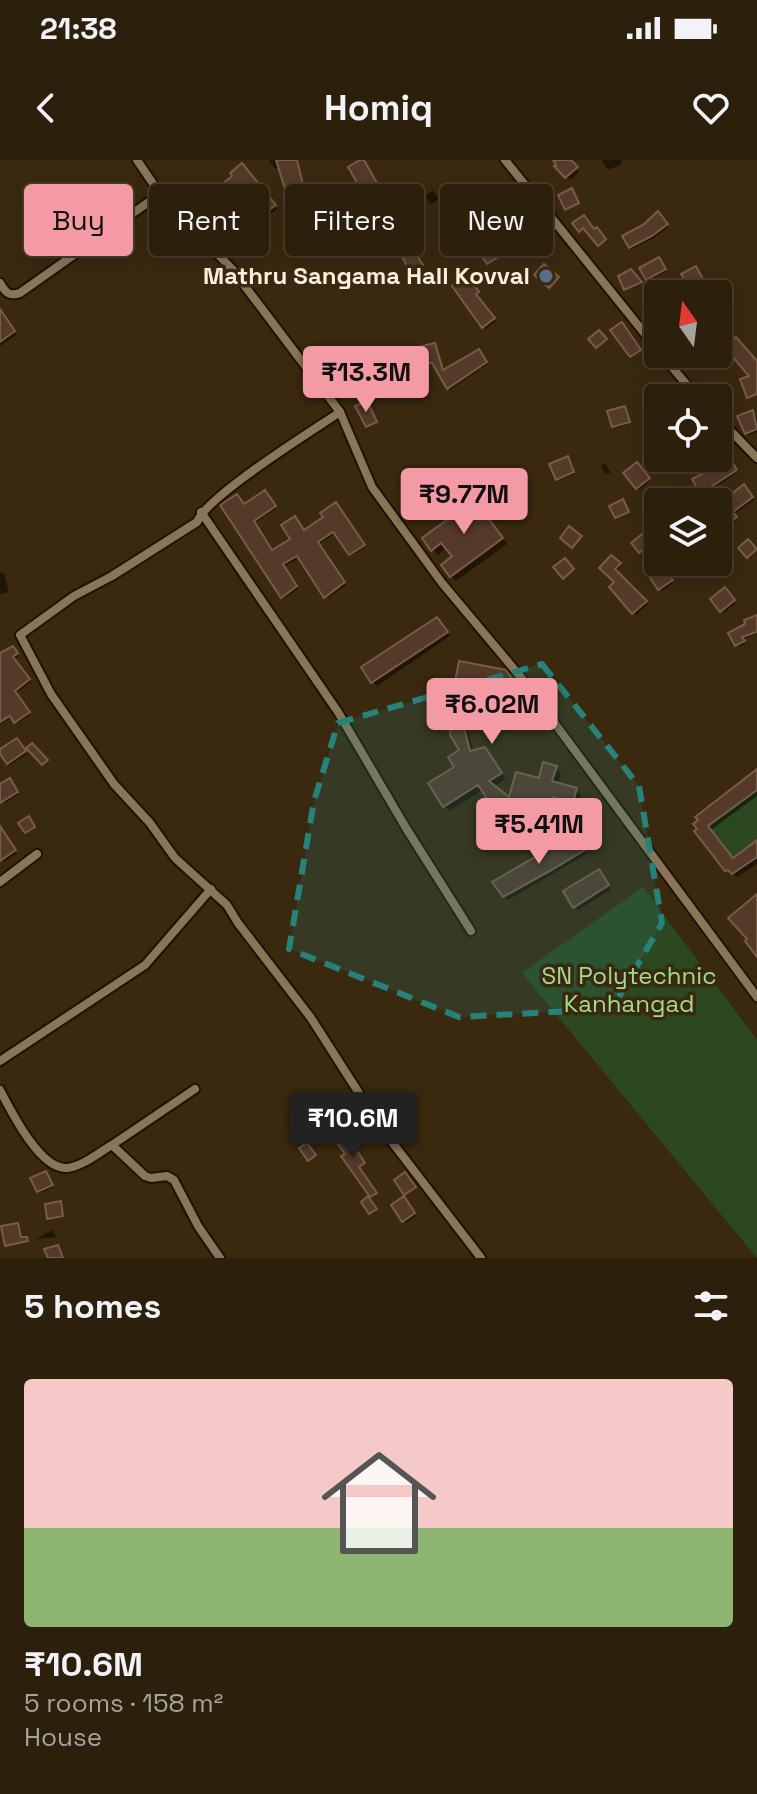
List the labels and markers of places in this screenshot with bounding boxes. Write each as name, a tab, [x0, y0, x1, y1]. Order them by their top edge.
place label: Mathru Sangama Hall Kovval	[203, 260, 530, 291]
marker: Mathru Sangama Hall Kovval	[537, 267, 555, 285]
pin: ₹13.3M	[301, 346, 431, 414]
pin: ₹9.77M	[399, 468, 529, 536]
pin: ₹6.02M	[427, 678, 557, 746]
pin: ₹5.41M	[474, 798, 604, 866]
pin: ₹10.6M	[288, 1092, 418, 1160]

